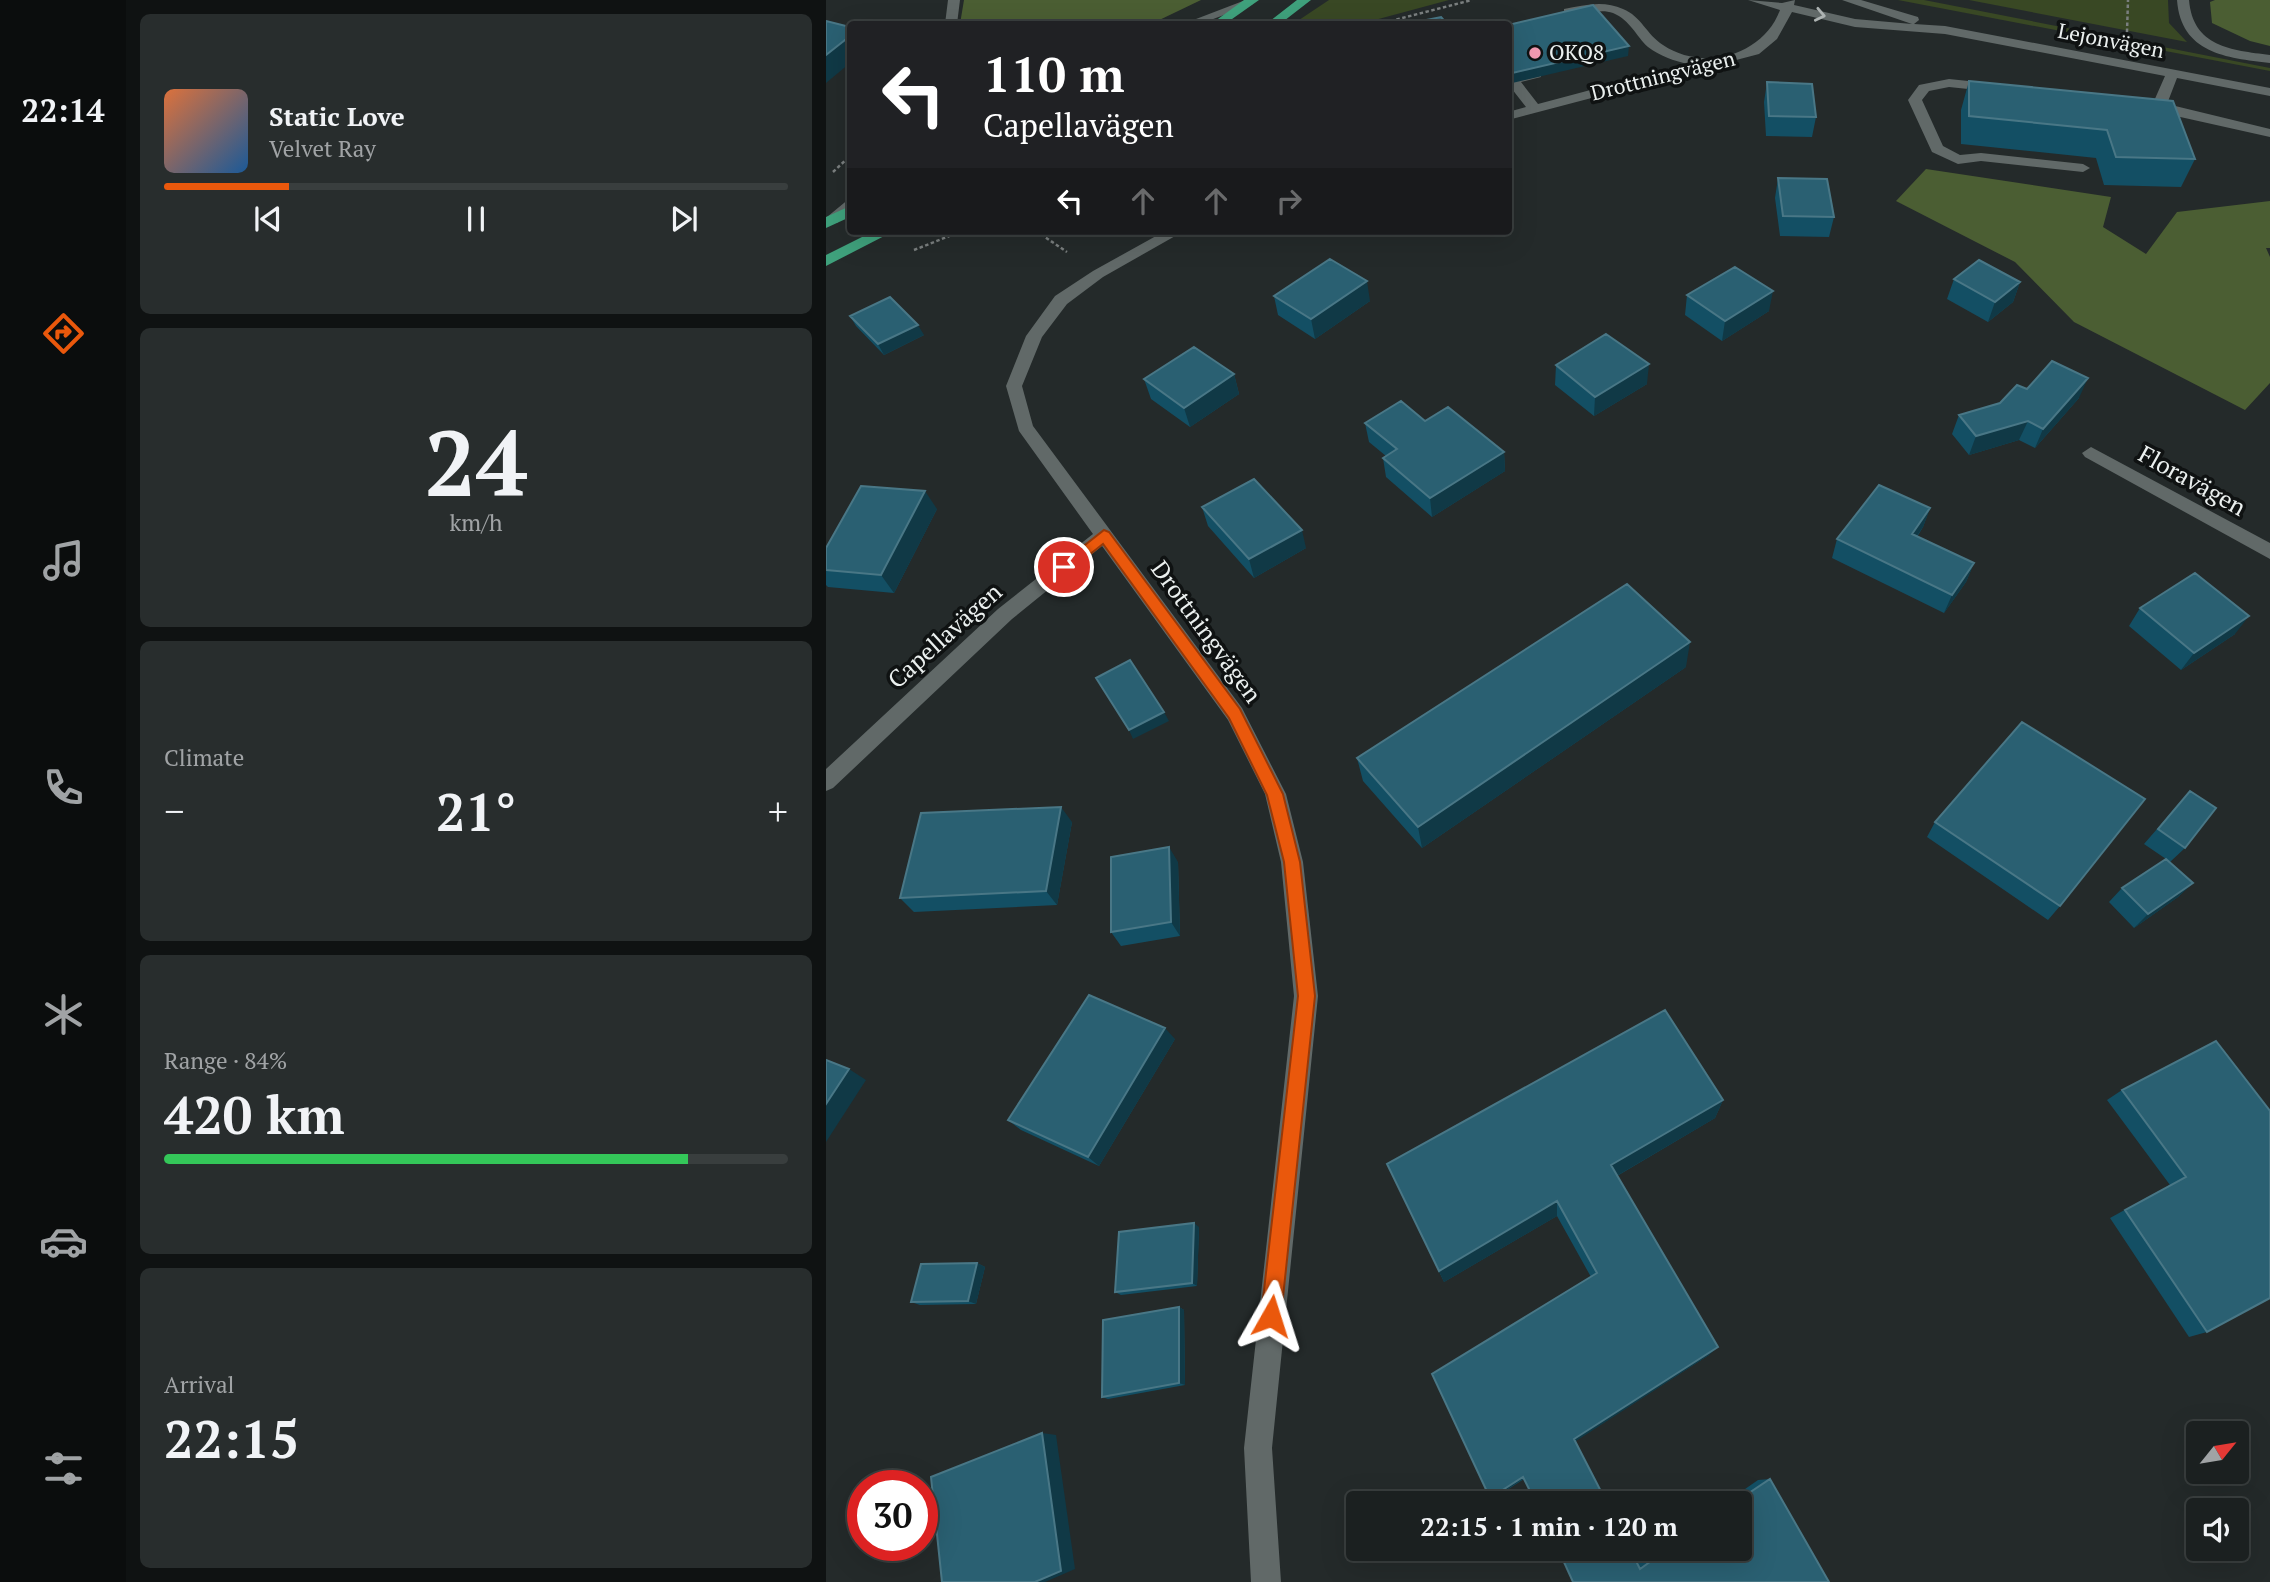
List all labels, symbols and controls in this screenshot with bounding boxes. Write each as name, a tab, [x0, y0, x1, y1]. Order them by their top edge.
one-way arrow	[1814, 7, 1826, 22]
street label: Lejonvägen	[2056, 16, 2167, 64]
place label: OKQ8	[1549, 38, 1604, 66]
text: 110 m	[983, 41, 1125, 106]
street label: Drottningvägen	[1588, 43, 1738, 106]
marker: OKQ8	[1527, 45, 1543, 61]
icon: left	[868, 49, 959, 140]
text: 22:14	[21, 89, 105, 131]
text: Static Love	[269, 99, 405, 133]
text: Capellavägen	[983, 104, 1174, 146]
text: Velvet Ray	[269, 133, 376, 164]
icon: left	[1051, 182, 1089, 220]
icon: ahead	[1124, 182, 1162, 220]
icon: ahead	[1197, 182, 1235, 220]
icon: right	[1270, 182, 1308, 220]
icon: previous	[249, 200, 287, 238]
icon: pause	[457, 200, 495, 238]
icon: next	[665, 200, 703, 238]
icon: directions	[39, 309, 88, 358]
text: 24	[425, 401, 527, 522]
street label: Floravägen	[2133, 437, 2252, 523]
text: km/h	[449, 507, 503, 538]
icon: music	[39, 536, 88, 585]
pin	[1034, 537, 1094, 597]
icon: arrive	[1045, 548, 1083, 586]
street label: Drottningvägen	[1144, 554, 1269, 709]
street label: Capellavägen	[880, 576, 1008, 695]
text: Climate	[164, 742, 244, 773]
icon: phone	[39, 763, 88, 812]
text: 21°	[436, 777, 516, 846]
text: −	[164, 786, 184, 836]
text: +	[768, 786, 788, 836]
icon: climate	[39, 990, 88, 1039]
text: Range · 84%	[164, 1045, 287, 1076]
text: 420 km	[164, 1080, 345, 1149]
icon: car	[39, 1217, 88, 1266]
position arrow	[1234, 1279, 1308, 1353]
text: Arrival	[164, 1369, 235, 1400]
text: 22:15	[164, 1404, 299, 1473]
north arrow	[2186, 1421, 2249, 1484]
map controls	[2186, 1421, 2249, 1561]
icon: filters	[39, 1444, 88, 1493]
speed limit sign: 30	[847, 1470, 938, 1561]
button: sound	[2186, 1498, 2249, 1561]
text: 22:15 · 1 min · 120 m	[1420, 1509, 1678, 1543]

